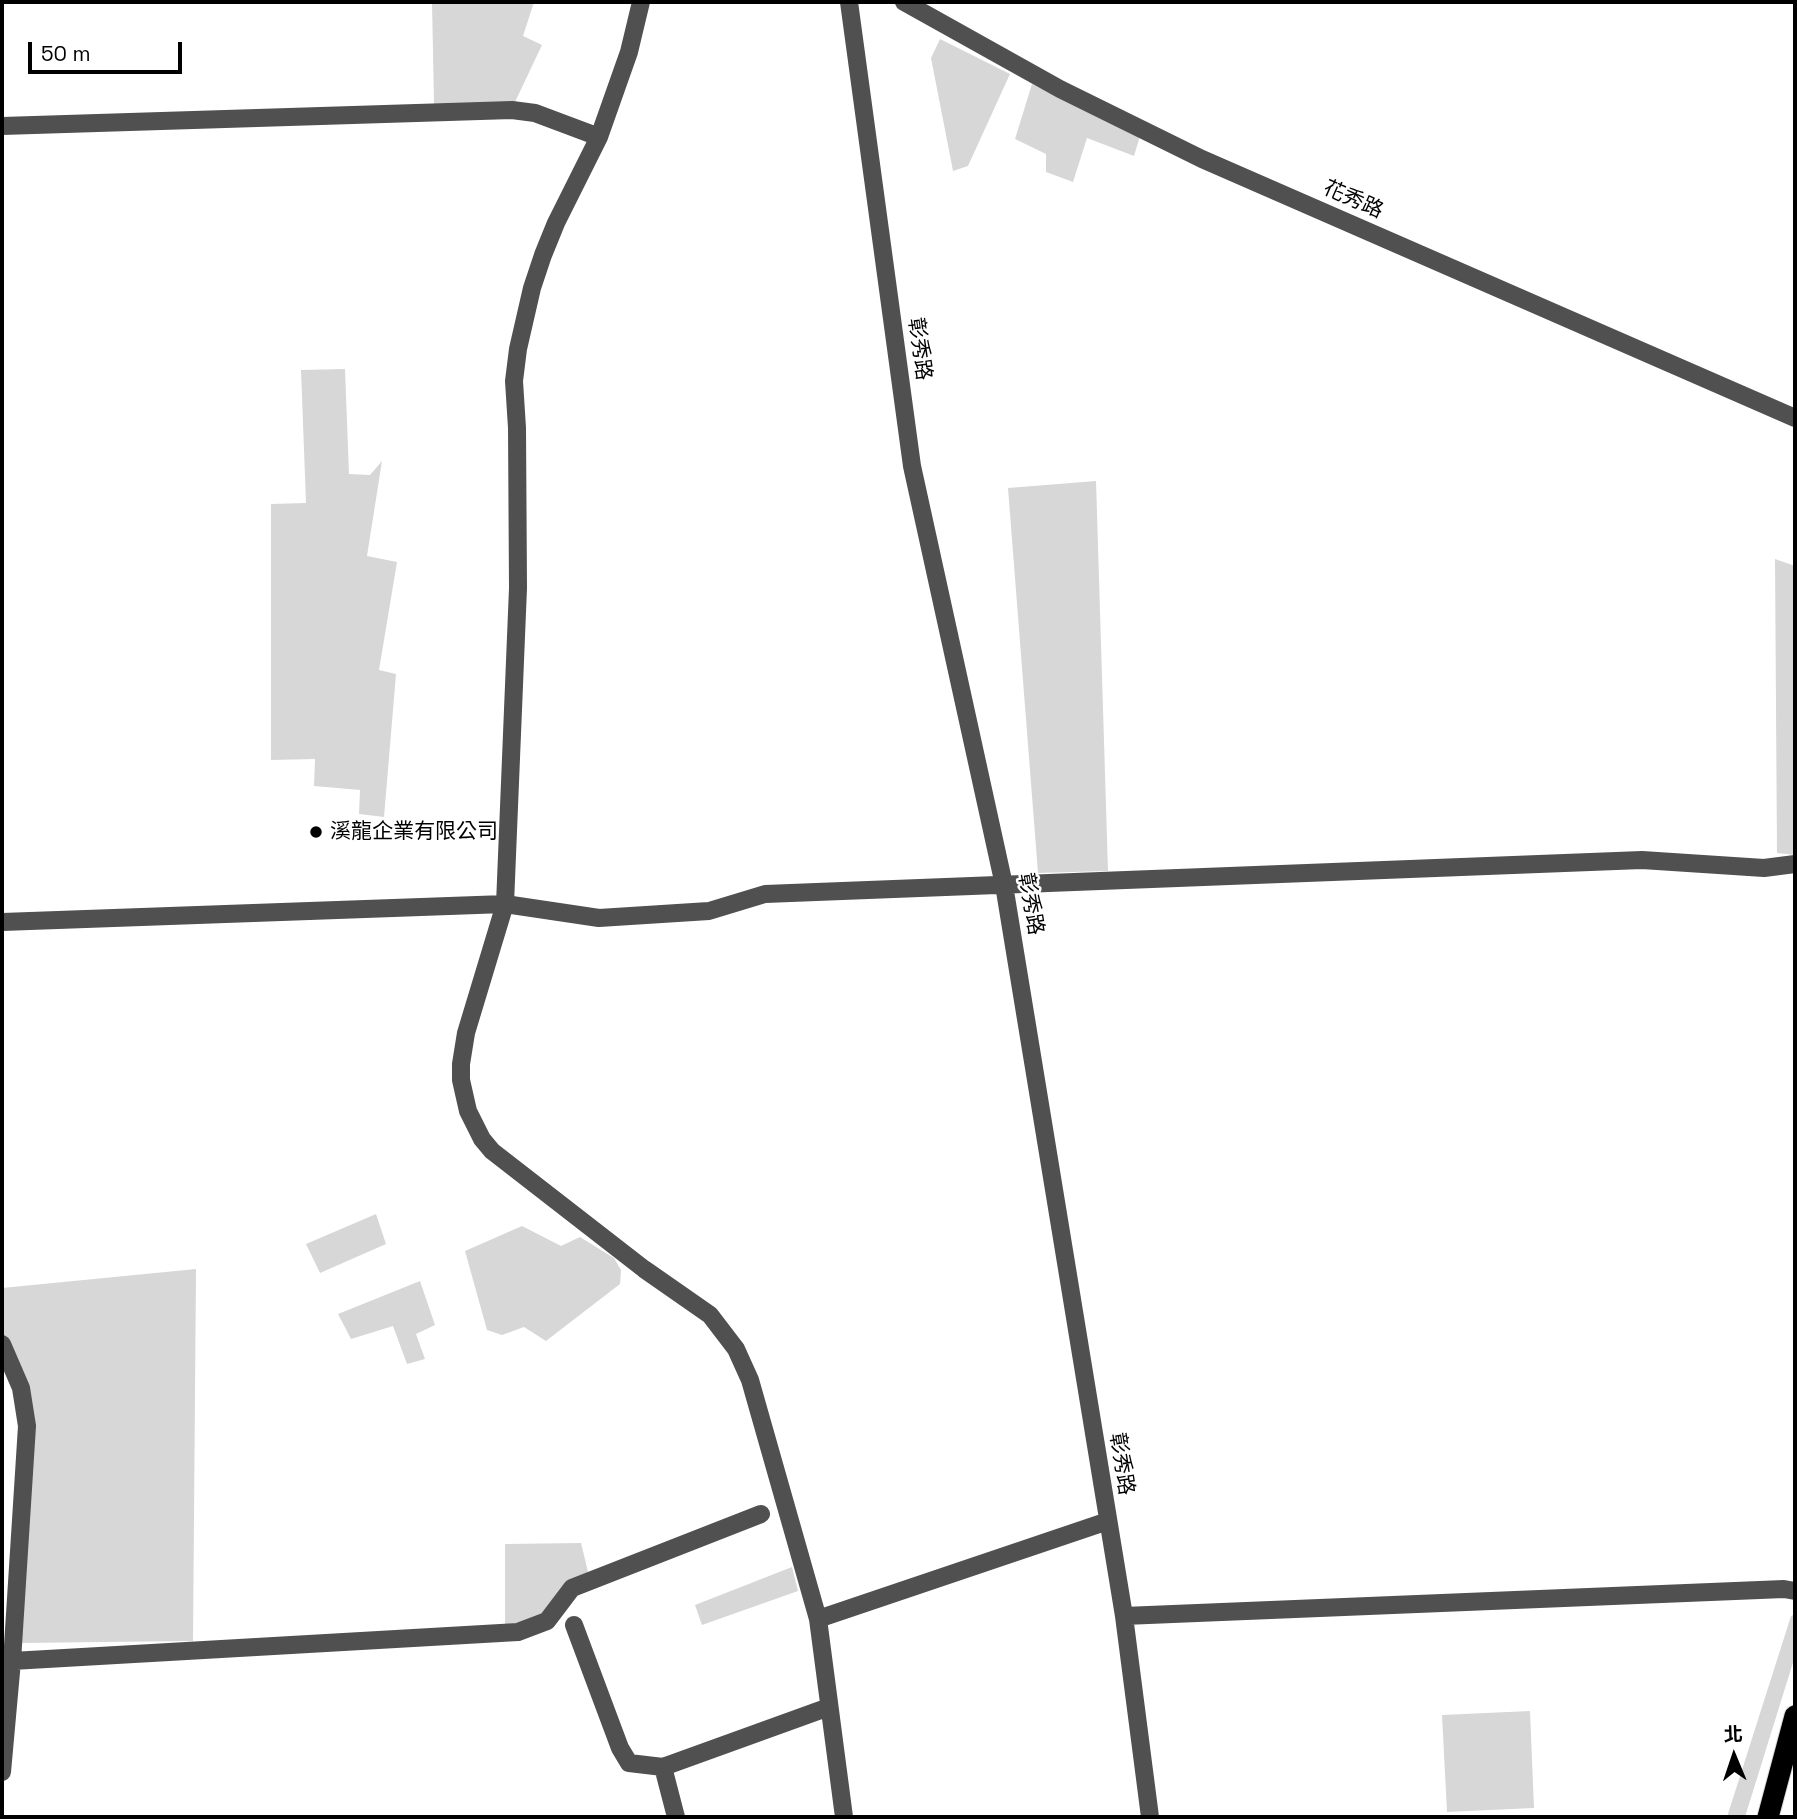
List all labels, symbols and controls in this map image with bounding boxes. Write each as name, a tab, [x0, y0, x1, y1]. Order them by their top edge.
scale bar	[32, 28, 186, 72]
text: 50 m	[41, 40, 91, 67]
street label: 花秀路	[1319, 176, 1387, 224]
street label: 彰秀路	[902, 316, 936, 382]
place label: 溪龍企業有限公司	[330, 819, 498, 845]
marker: 溪龍企業有限公司	[308, 824, 324, 840]
street label: 彰秀路	[1012, 871, 1048, 937]
street label: 彰秀路	[1104, 1431, 1138, 1497]
north arrow	[1699, 1721, 1769, 1791]
text: 北	[1723, 1722, 1743, 1747]

